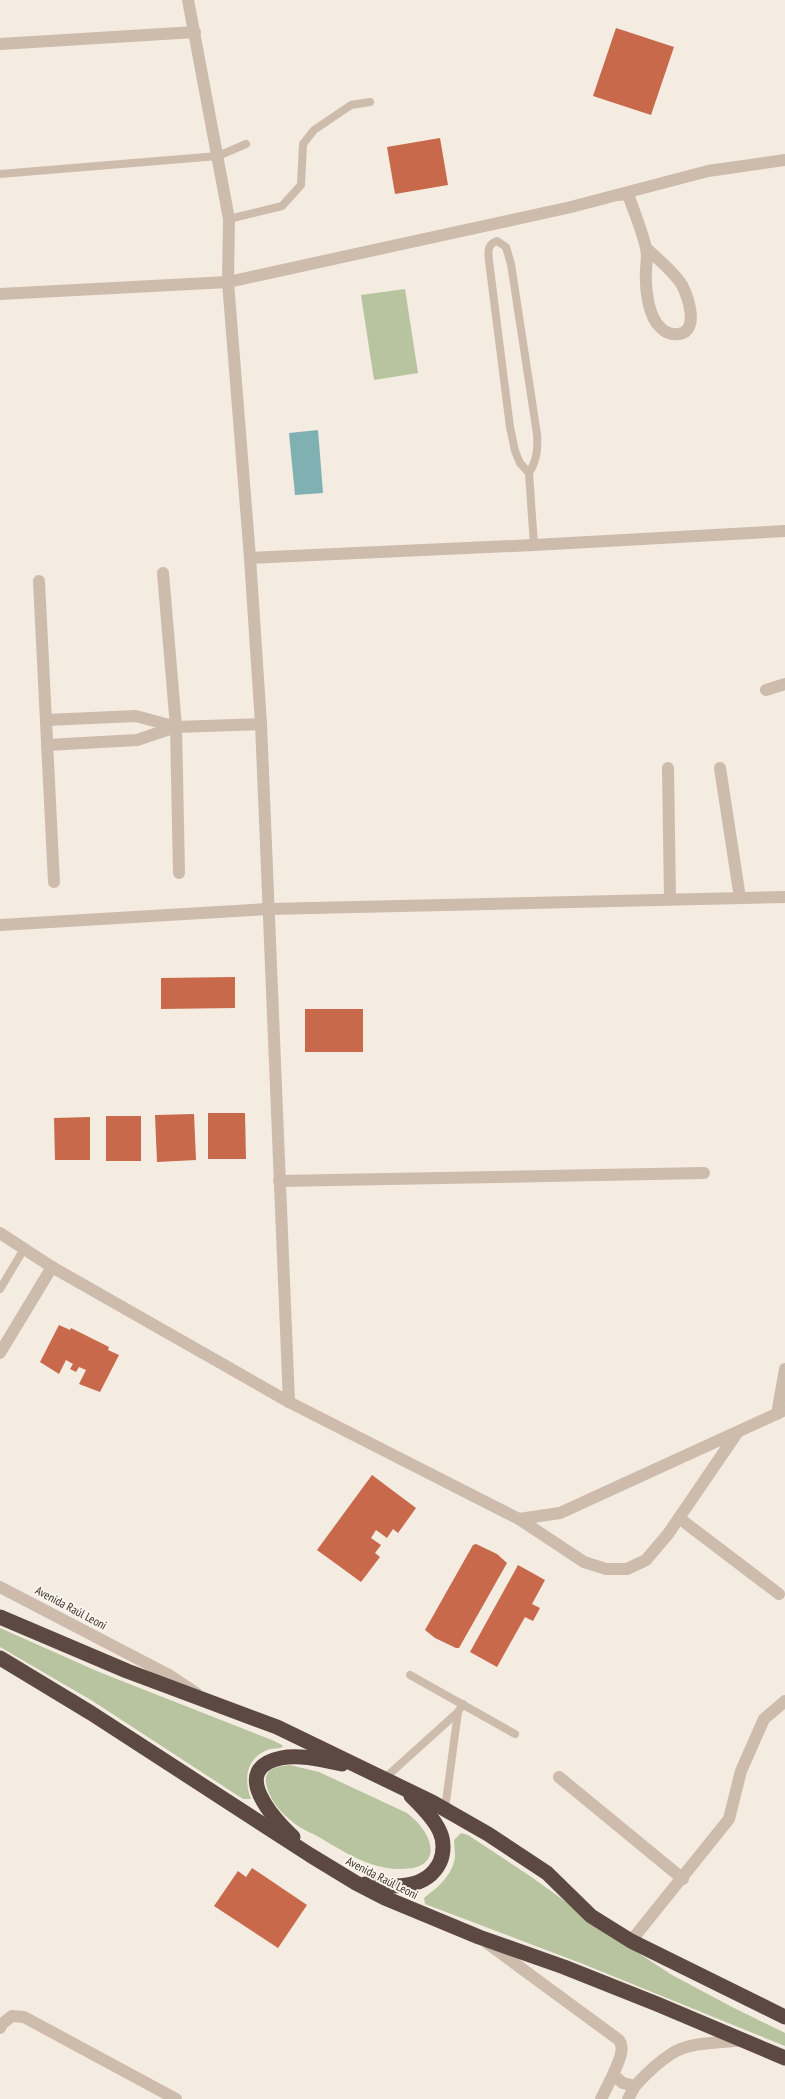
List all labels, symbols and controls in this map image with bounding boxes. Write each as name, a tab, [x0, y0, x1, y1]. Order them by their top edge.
street label: Avenida Raúl Leoni	[33, 1582, 110, 1633]
street label: Avenida Raúl Leoni	[344, 1853, 421, 1902]

